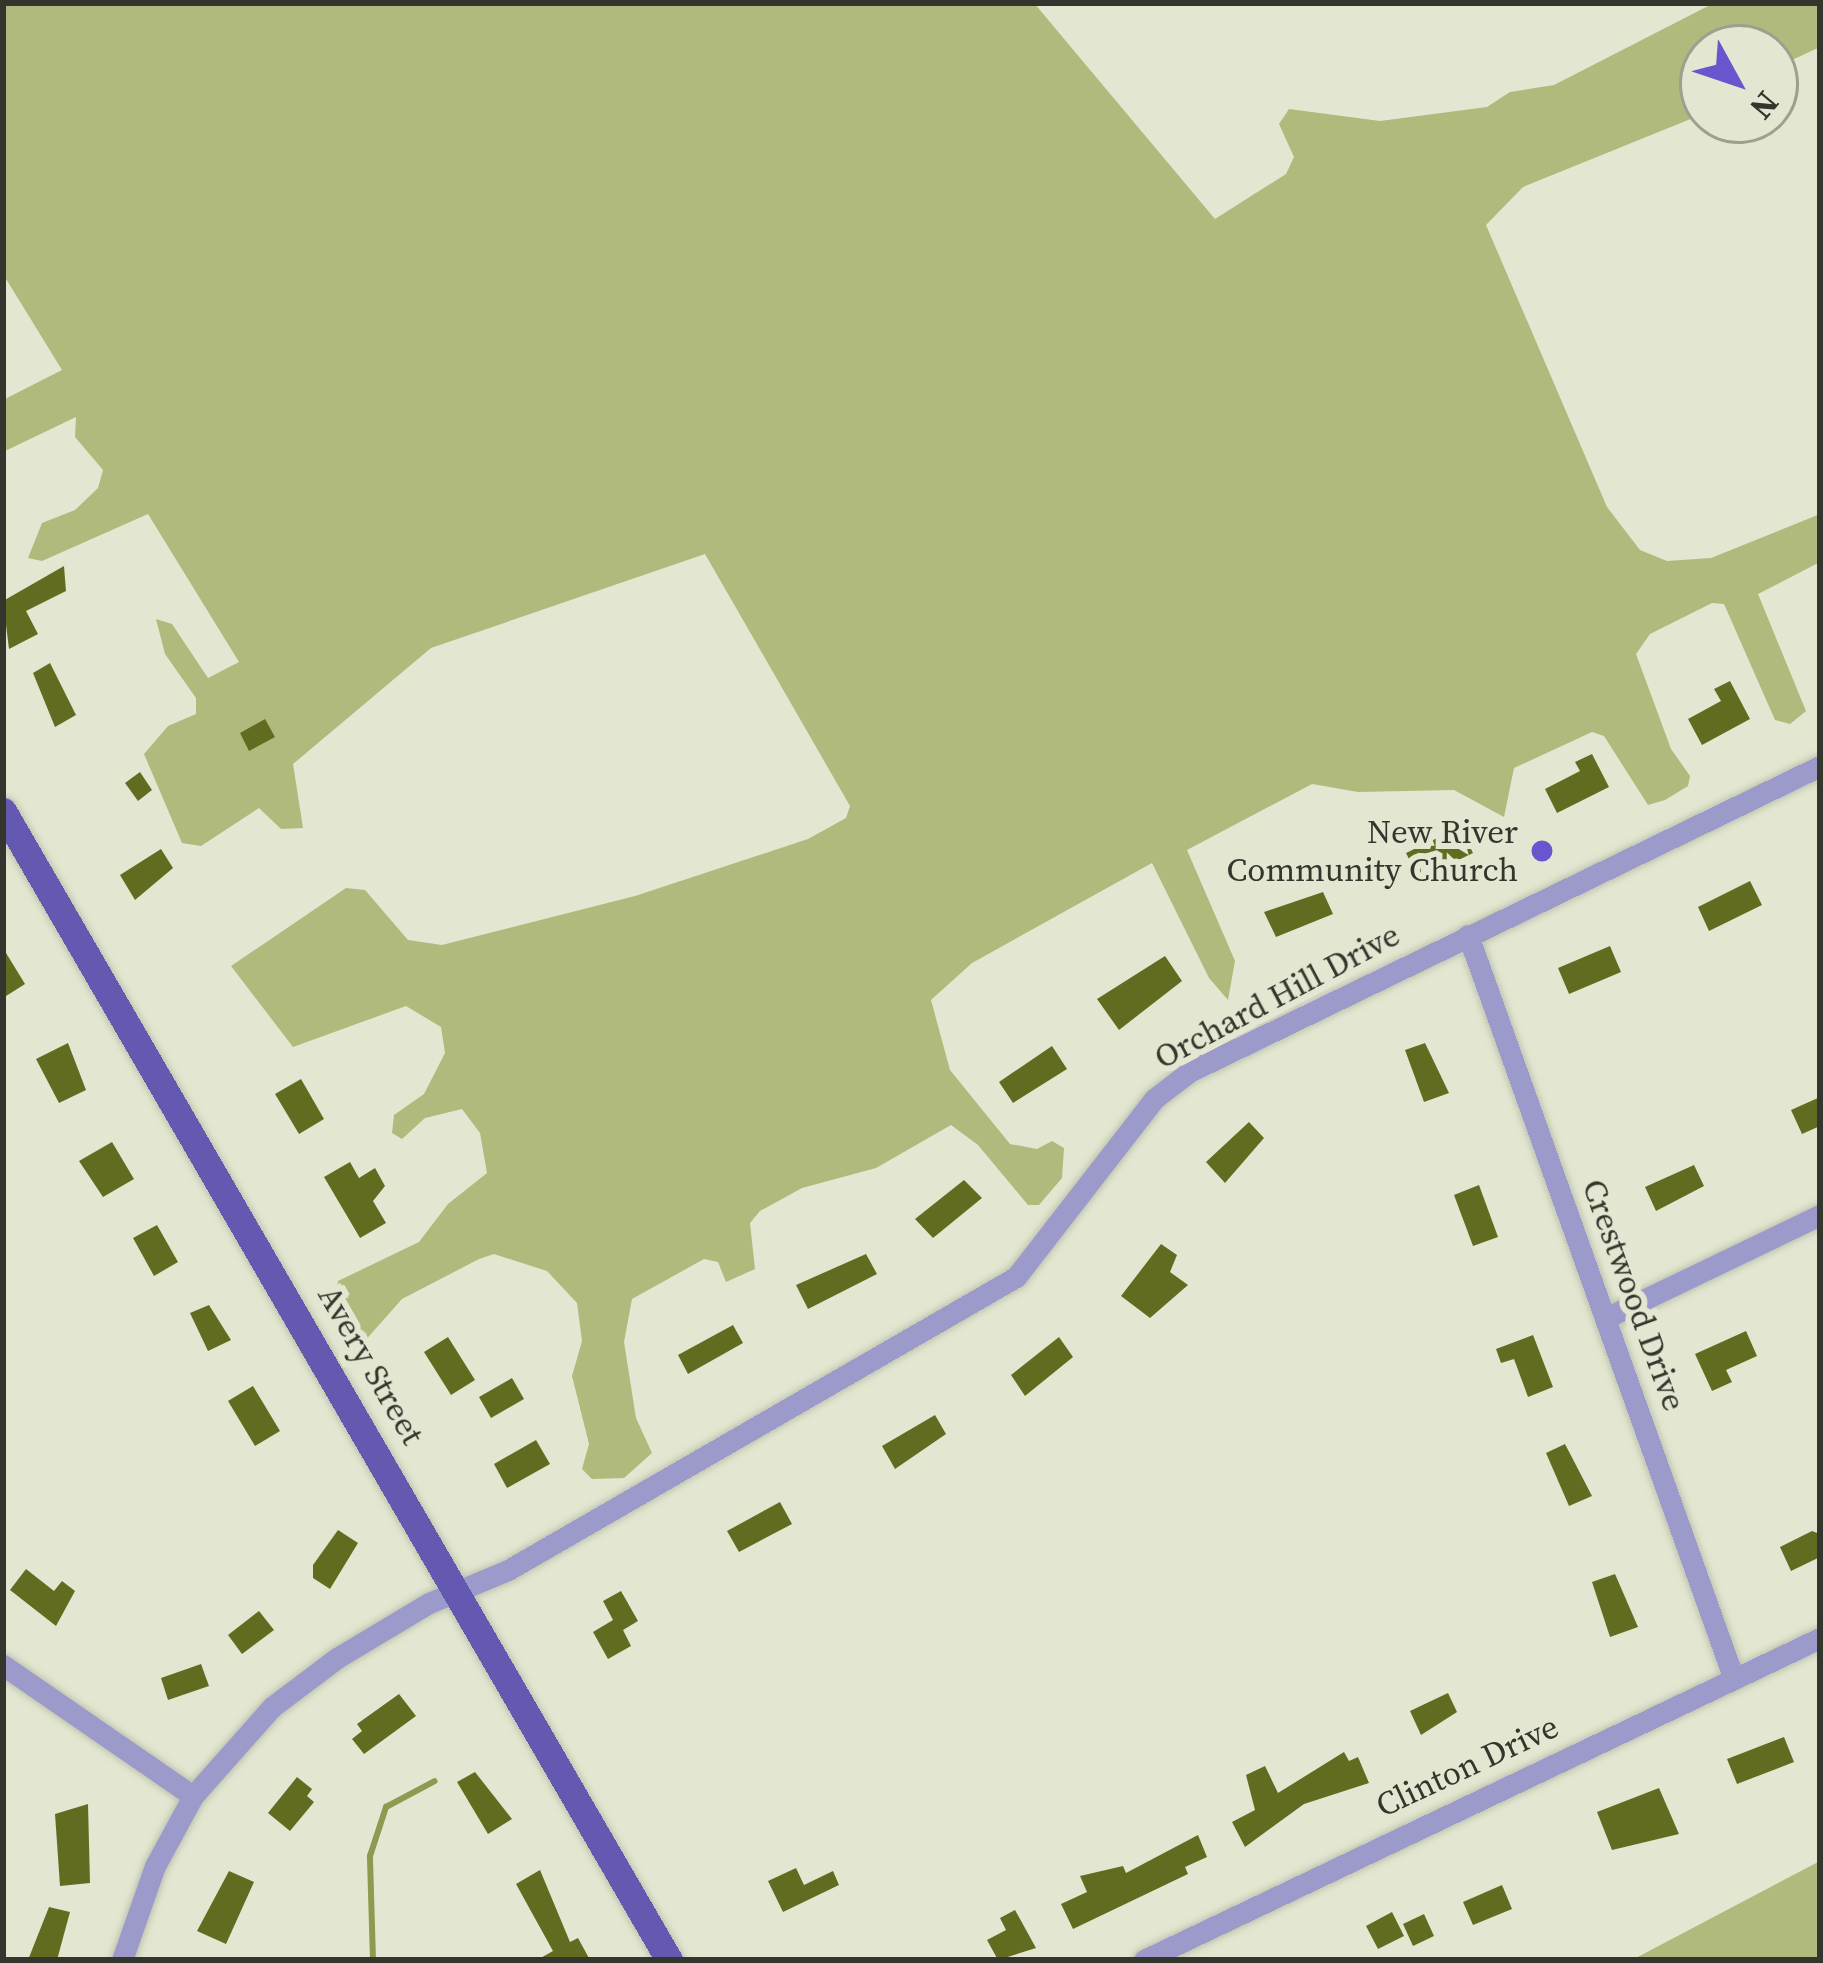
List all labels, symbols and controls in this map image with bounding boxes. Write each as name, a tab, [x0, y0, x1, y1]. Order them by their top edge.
north arrow	[1679, 24, 1799, 144]
text: N	[1740, 82, 1790, 129]
place label: New River Community Church	[1226, 812, 1518, 890]
marker: New River Community Church	[1529, 838, 1555, 864]
street label: Orchard Hill Drive	[1148, 915, 1406, 1077]
street label: Crestwood Drive	[1574, 1174, 1694, 1416]
street label: Avery Street	[310, 1278, 432, 1452]
street label: Clinton Drive	[1370, 1707, 1564, 1825]

